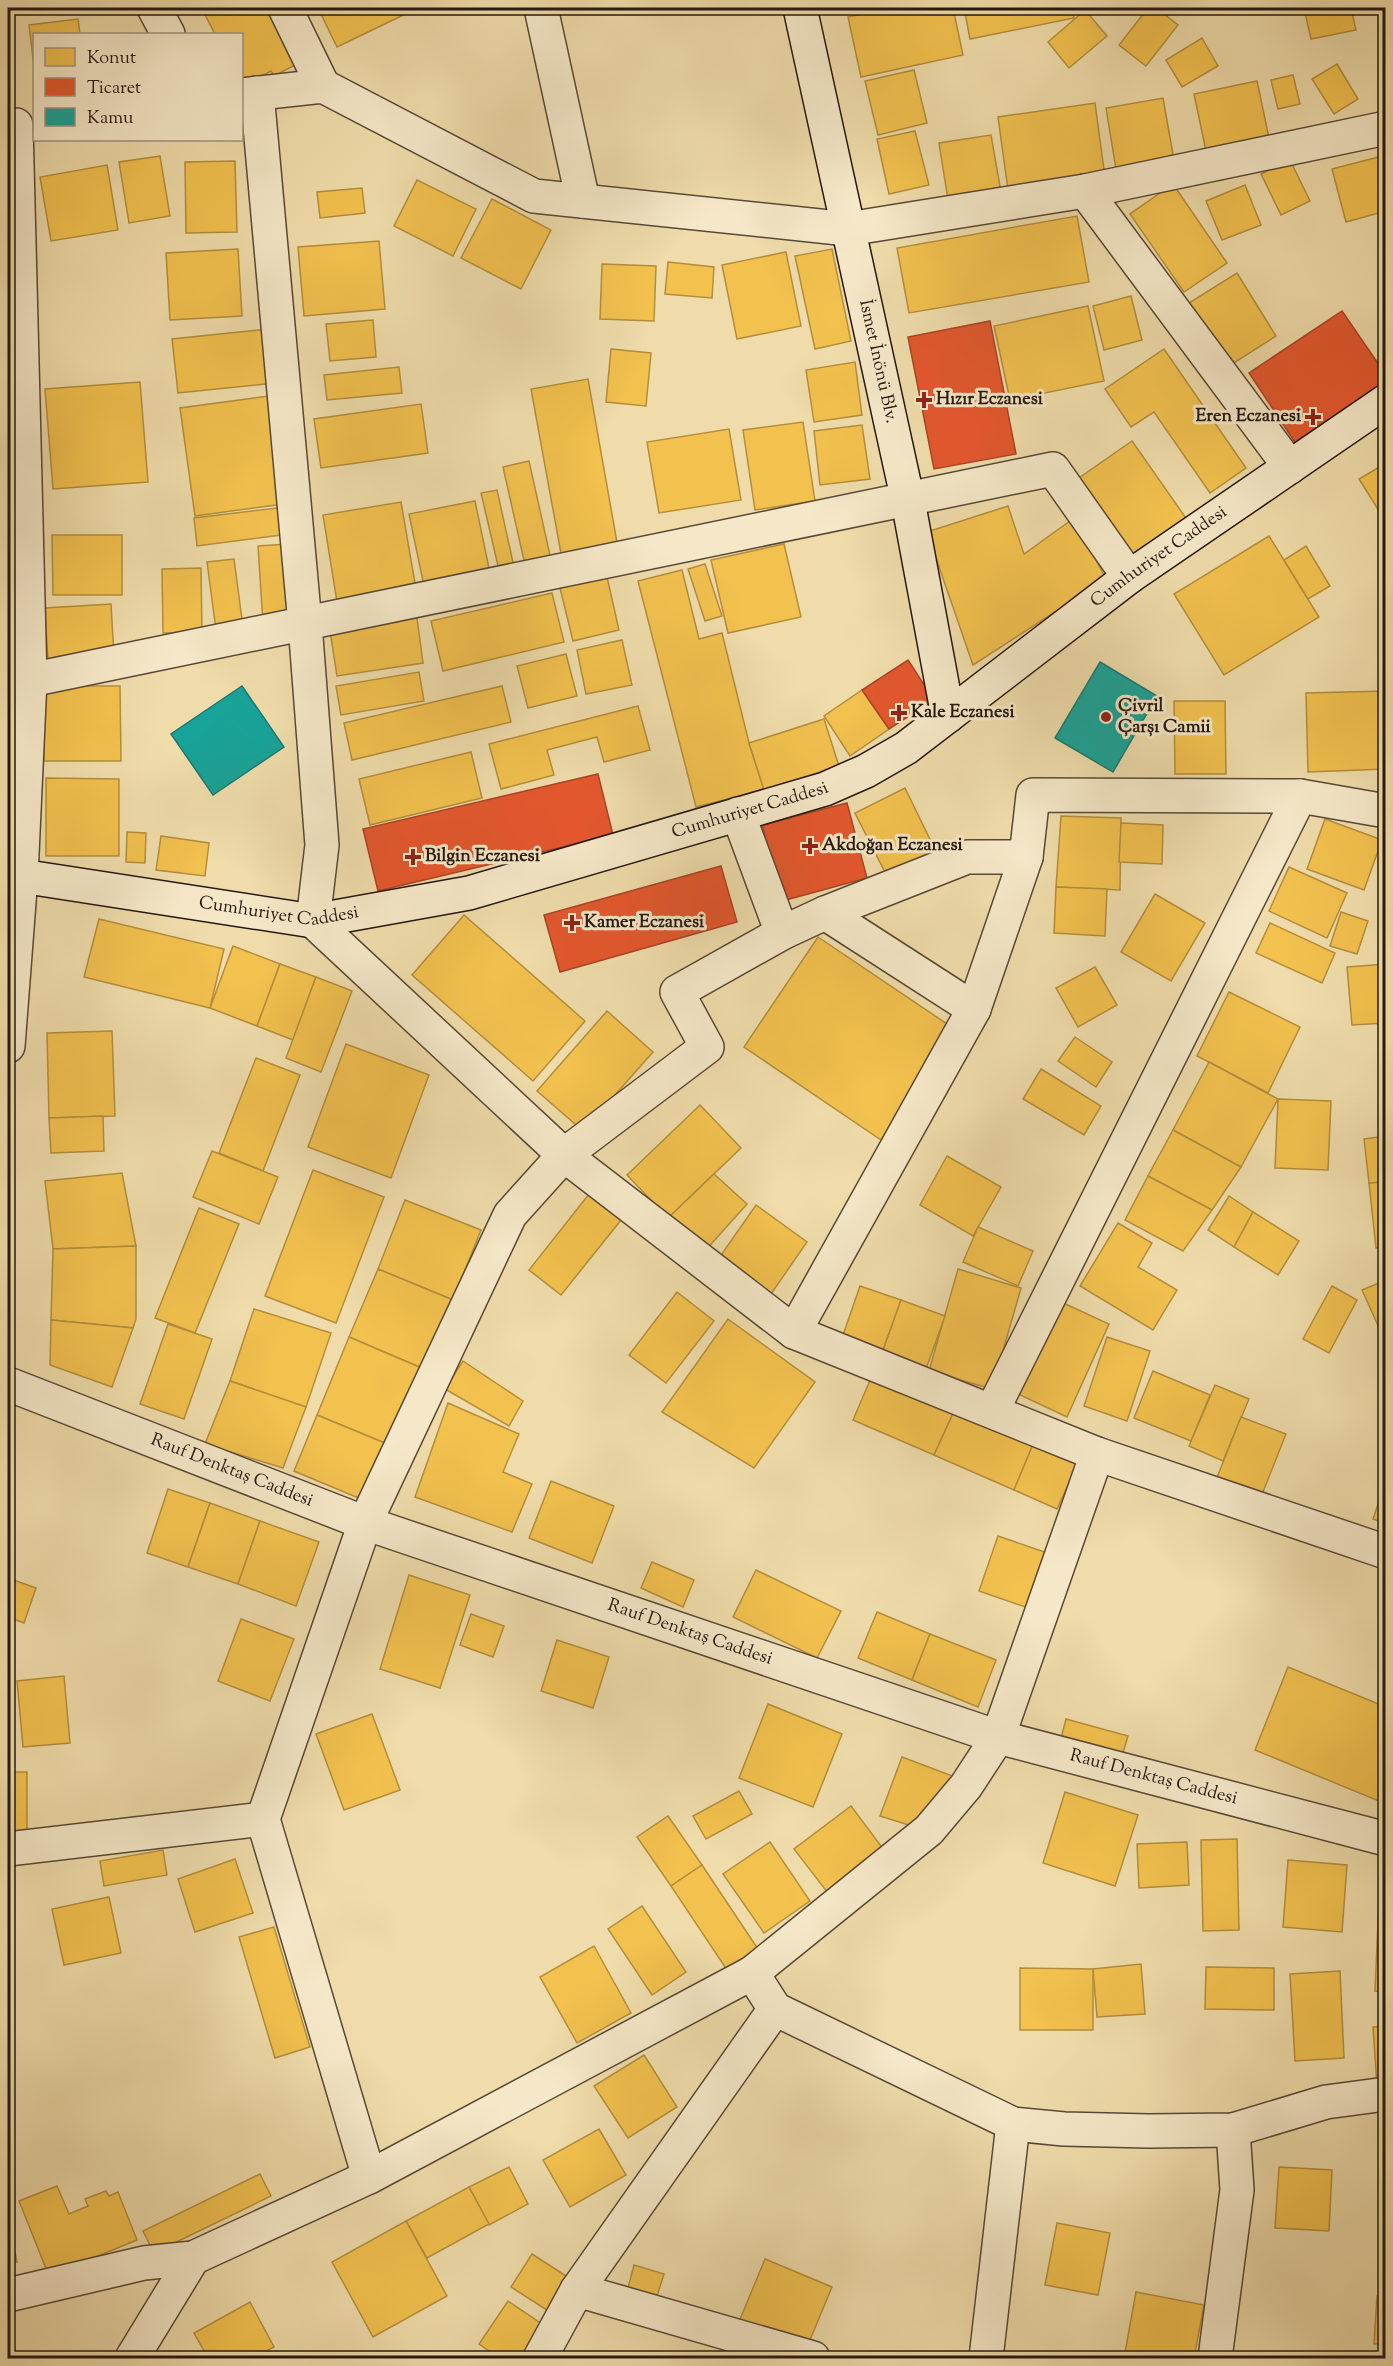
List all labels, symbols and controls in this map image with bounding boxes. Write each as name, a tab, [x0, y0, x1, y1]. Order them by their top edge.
legend	[33, 33, 243, 141]
text: Konut	[87, 46, 136, 72]
text: Ticaret	[87, 76, 141, 102]
text: Kamu	[87, 106, 133, 132]
street label: İsmet İnönü Blv.	[851, 297, 904, 426]
place label: Hızır Eczanesi	[936, 387, 1044, 413]
marker: Hızır Eczanesi	[917, 393, 931, 407]
place label: Eren Eczanesi	[1195, 404, 1302, 430]
marker: Eren Eczanesi	[1306, 410, 1320, 424]
street label: Cumhuriyet Caddesi	[1085, 500, 1233, 615]
place label: Çivril Çarşı Camii	[1118, 694, 1212, 741]
place label: Kale Eczanesi	[911, 700, 1015, 726]
marker: Kale Eczanesi	[892, 706, 906, 720]
marker: Çivril Çarşı Camii	[1099, 710, 1113, 724]
street label: Cumhuriyet Caddesi	[669, 776, 833, 846]
place label: Akdoğan Eczanesi	[822, 833, 964, 859]
marker: Akdoğan Eczanesi	[803, 839, 817, 853]
place label: Bilgin Eczanesi	[425, 844, 541, 870]
marker: Bilgin Eczanesi	[406, 850, 420, 864]
street label: Cumhuriyet Caddesi	[197, 891, 361, 934]
place label: Kamer Eczanesi	[584, 910, 705, 936]
marker: Kamer Eczanesi	[565, 916, 579, 930]
street label: Rauf Denktaş Caddesi	[146, 1428, 317, 1515]
street label: Rauf Denktaş Caddesi	[604, 1593, 776, 1673]
street label: Rauf Denktaş Caddesi	[1067, 1743, 1240, 1812]

